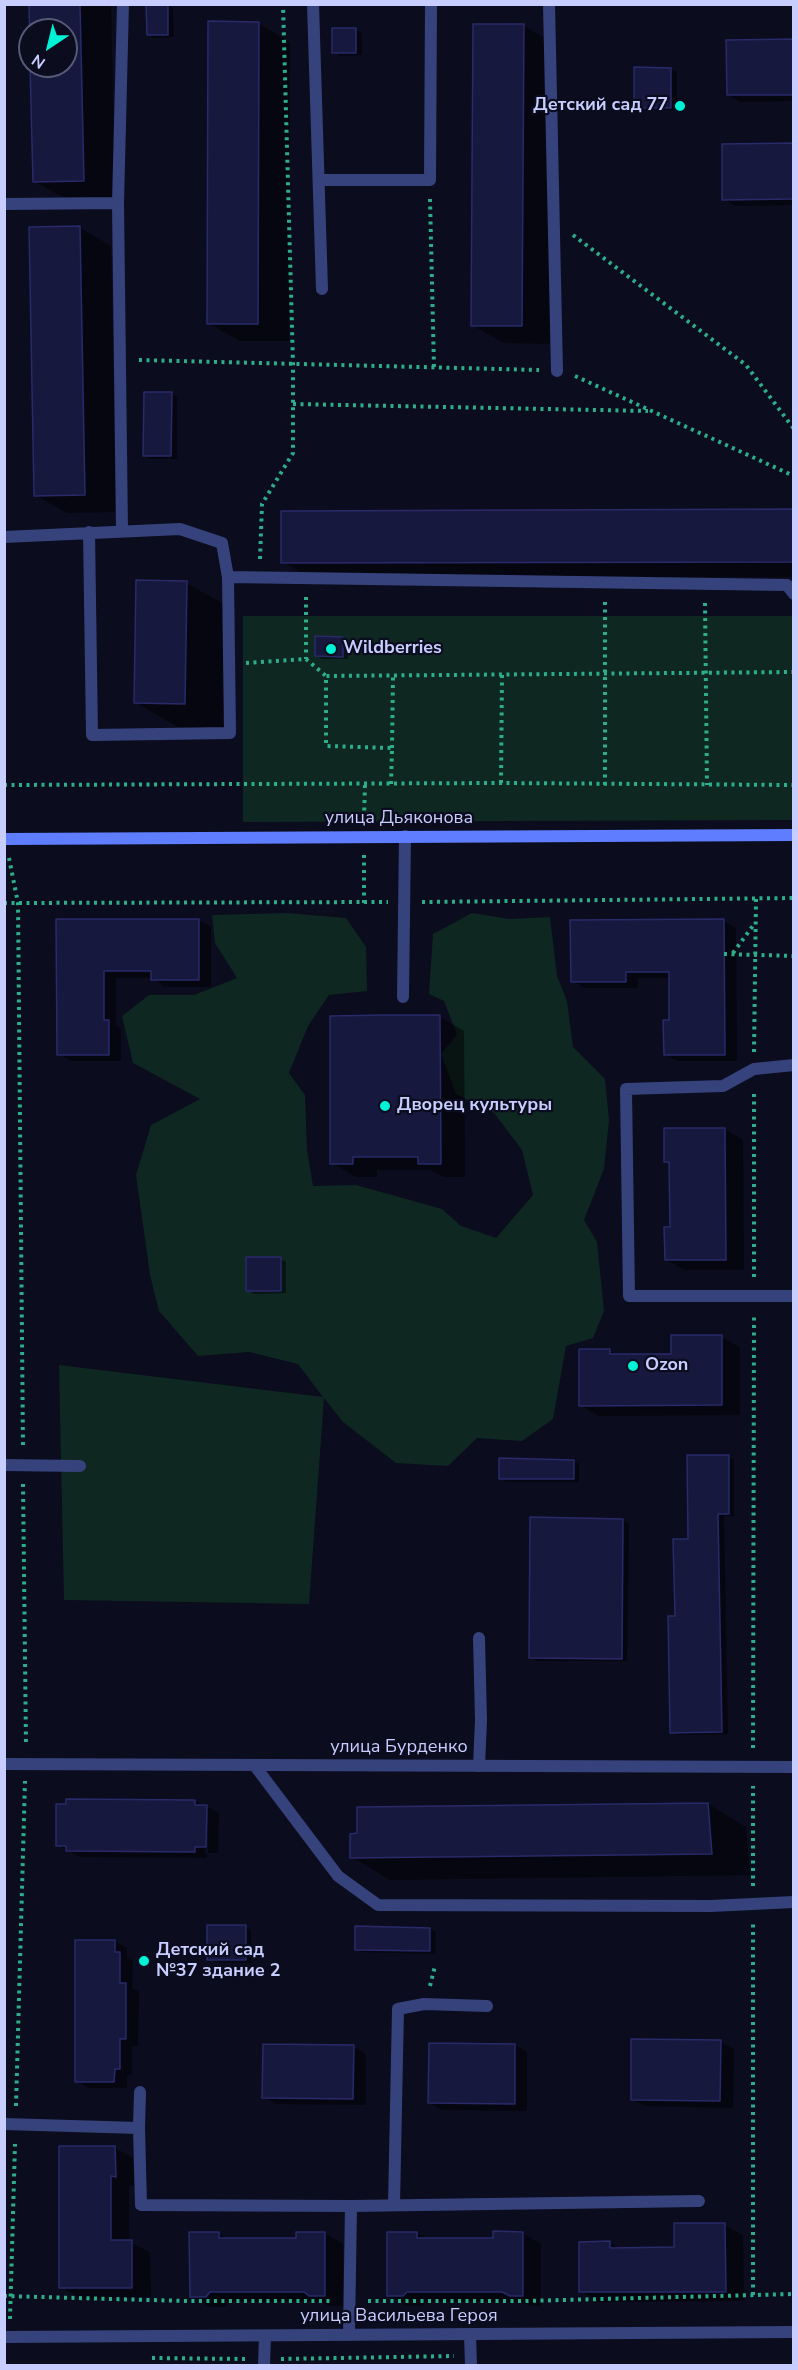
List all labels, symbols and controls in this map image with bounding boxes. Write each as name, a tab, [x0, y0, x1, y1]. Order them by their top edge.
north arrow	[18, 18, 78, 78]
text: N	[28, 49, 50, 74]
place label: Детский сад 77	[533, 95, 668, 117]
marker: Детский сад 77	[673, 99, 687, 113]
place label: Wildberries	[343, 638, 442, 660]
marker: Wildberries	[324, 642, 338, 656]
street label: улица Дьяконова	[325, 808, 473, 830]
place label: Дворец культуры	[397, 1095, 552, 1117]
marker: Дворец культуры	[378, 1099, 392, 1113]
place label: Ozon	[645, 1355, 688, 1377]
marker: Ozon	[626, 1359, 640, 1373]
street label: улица Бурденко	[330, 1737, 468, 1759]
place label: Детский сад №37 здание 2	[156, 1940, 281, 1982]
marker: Детский сад №37 здание 2	[137, 1954, 151, 1968]
street label: улица Васильева Героя	[300, 2306, 498, 2328]

